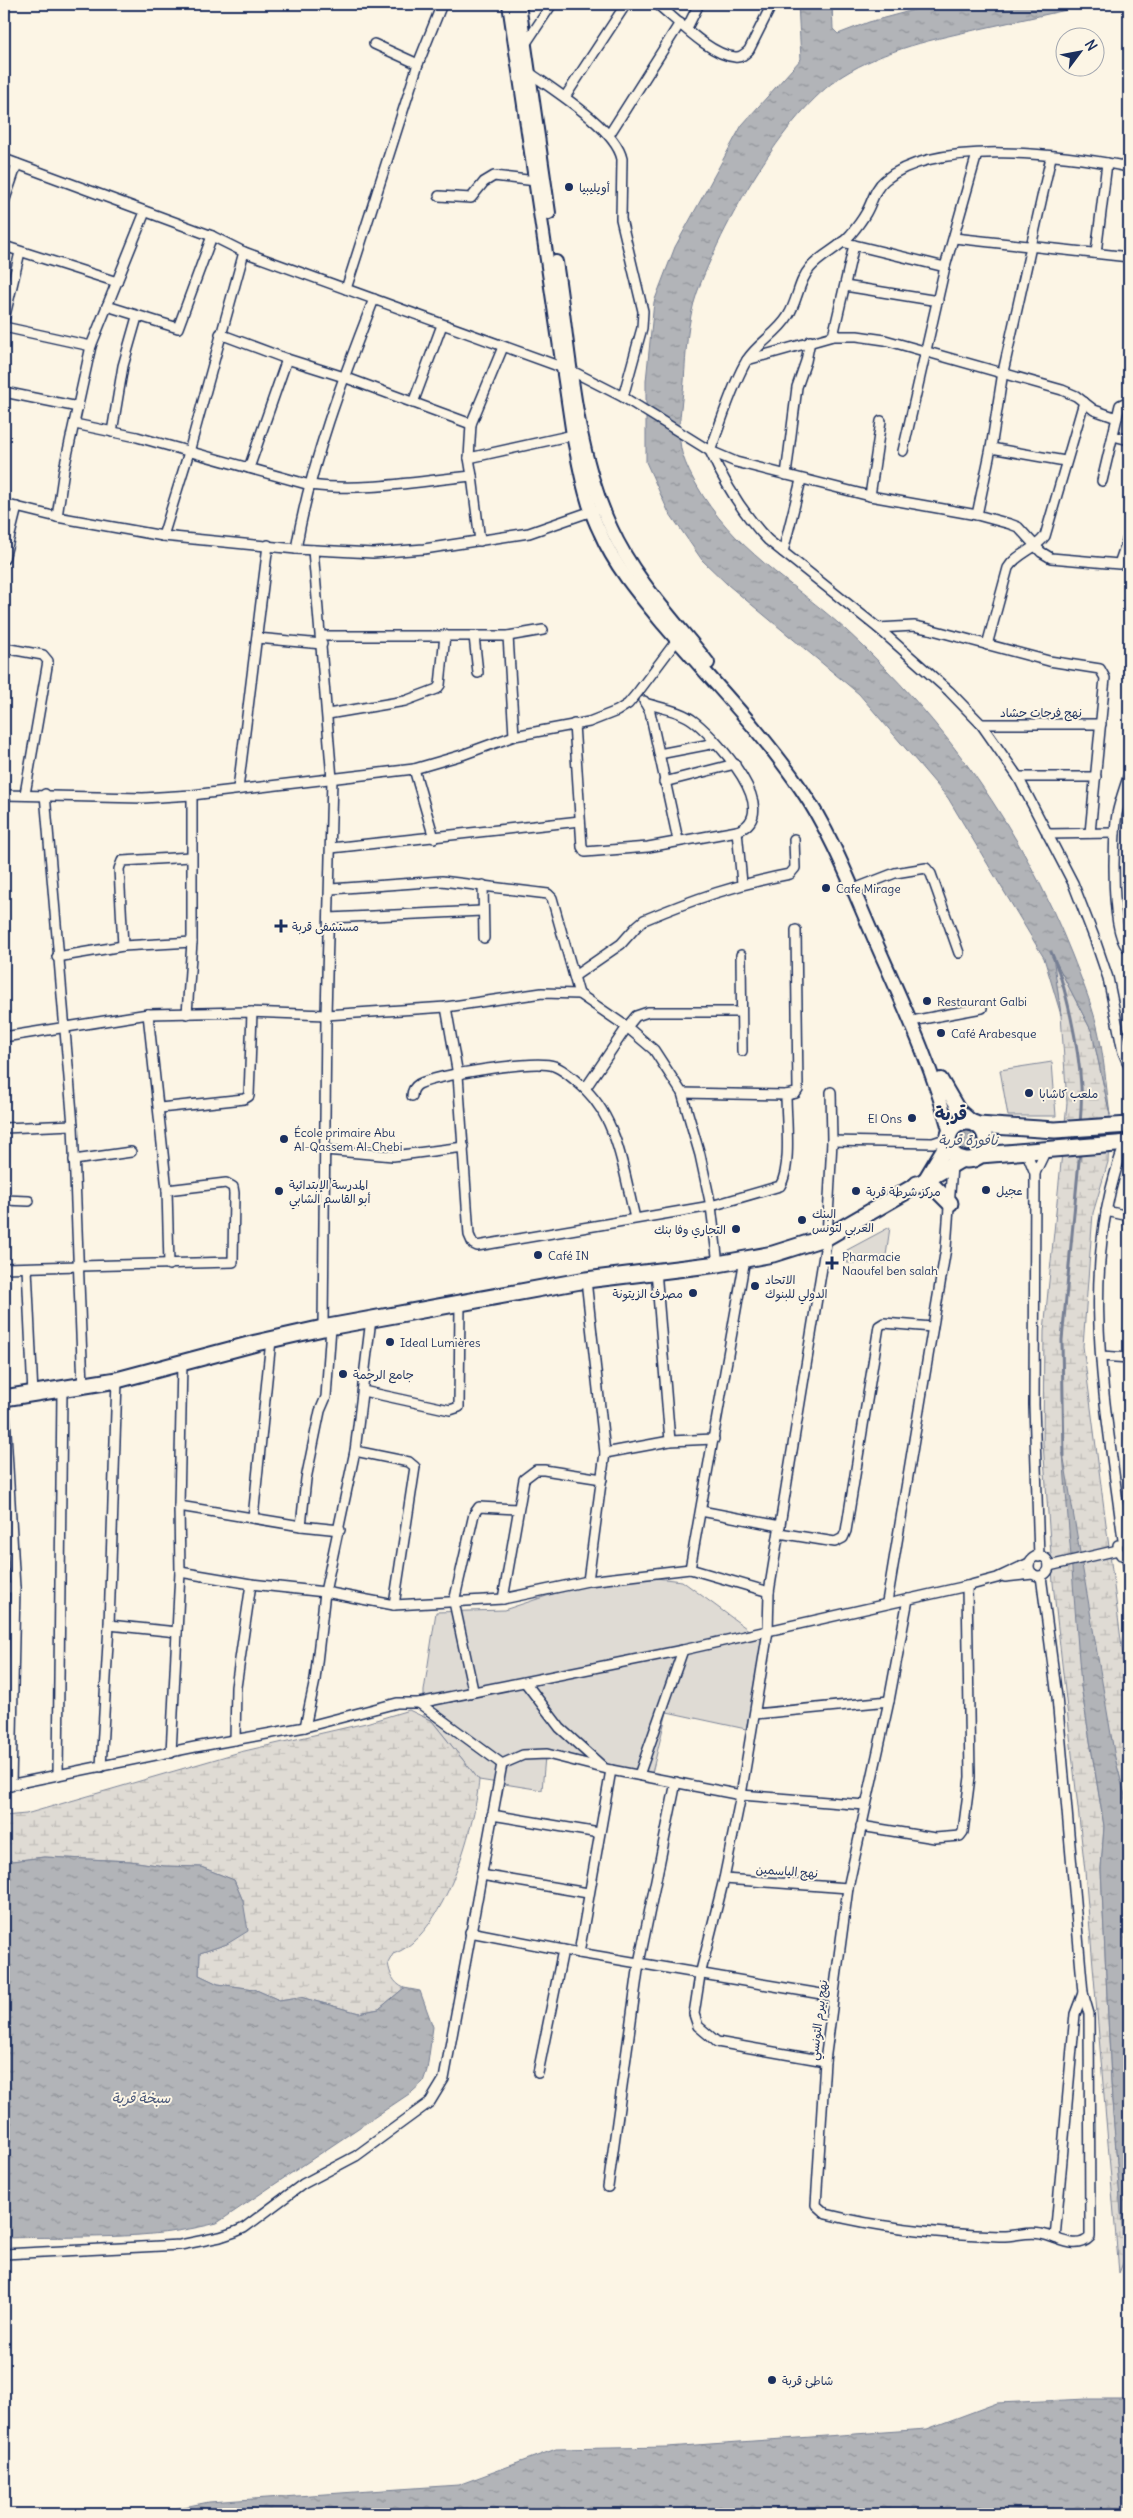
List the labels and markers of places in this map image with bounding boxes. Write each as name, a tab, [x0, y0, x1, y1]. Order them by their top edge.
place label: أويليبيا	[579, 180, 610, 196]
marker: أويليبيا	[563, 181, 575, 193]
place label: Cafe Mirage	[836, 881, 901, 896]
marker: Cafe Mirage	[820, 882, 832, 894]
marker: مستشفى قربة	[274, 919, 288, 933]
place label: مستشفى قربة	[292, 919, 359, 935]
place label: Restaurant Galbi	[937, 994, 1027, 1009]
marker: Restaurant Galbi	[921, 995, 933, 1007]
place label: Café Arabesque	[951, 1026, 1037, 1041]
marker: Café Arabesque	[935, 1027, 947, 1039]
place label: ملعب كاشابا	[1039, 1086, 1098, 1102]
marker: ملعب كاشابا	[1023, 1087, 1035, 1099]
place label: El Ons	[868, 1111, 902, 1126]
marker: El Ons	[906, 1112, 918, 1124]
place label: École primaire Abu Al-Qassem Al-Chebi	[294, 1125, 402, 1154]
marker: École primaire Abu Al-Qassem Al-Chebi	[278, 1133, 290, 1145]
place label: المدرسة الإبتدائية أبو القاسم الشابي	[289, 1177, 371, 1210]
place label: عجيل	[996, 1183, 1023, 1199]
place label: مركز شرطة قربة	[866, 1184, 941, 1200]
marker: عجيل	[980, 1184, 992, 1196]
marker: المدرسة الإبتدائية أبو القاسم الشابي	[273, 1185, 285, 1197]
marker: مركز شرطة قربة	[850, 1185, 862, 1197]
place label: البنك العربي لتونس	[812, 1206, 874, 1239]
marker: البنك العربي لتونس	[796, 1214, 808, 1226]
place label: التجاري وفا بنك	[654, 1222, 726, 1239]
marker: التجاري وفا بنك	[730, 1223, 742, 1235]
place label: Café IN	[548, 1248, 589, 1263]
marker: Café IN	[532, 1249, 544, 1261]
place label: Pharmacie Naoufel ben salah	[842, 1249, 938, 1278]
marker: Pharmacie Naoufel ben salah	[826, 1257, 838, 1269]
place label: الاتحاد الدولي للبنوك	[765, 1272, 828, 1305]
marker: الاتحاد الدولي للبنوك	[749, 1280, 761, 1292]
place label: مصرف الزيتونة	[613, 1286, 683, 1302]
marker: مصرف الزيتونة	[687, 1287, 699, 1299]
place label: Ideal Lumières	[400, 1335, 480, 1350]
marker: Ideal Lumières	[384, 1336, 396, 1348]
place label: جامع الرحمة	[353, 1367, 414, 1384]
marker: جامع الرحمة	[337, 1368, 349, 1380]
place label: شاطئ قربة	[782, 2373, 833, 2389]
marker: شاطئ قربة	[766, 2374, 778, 2386]

